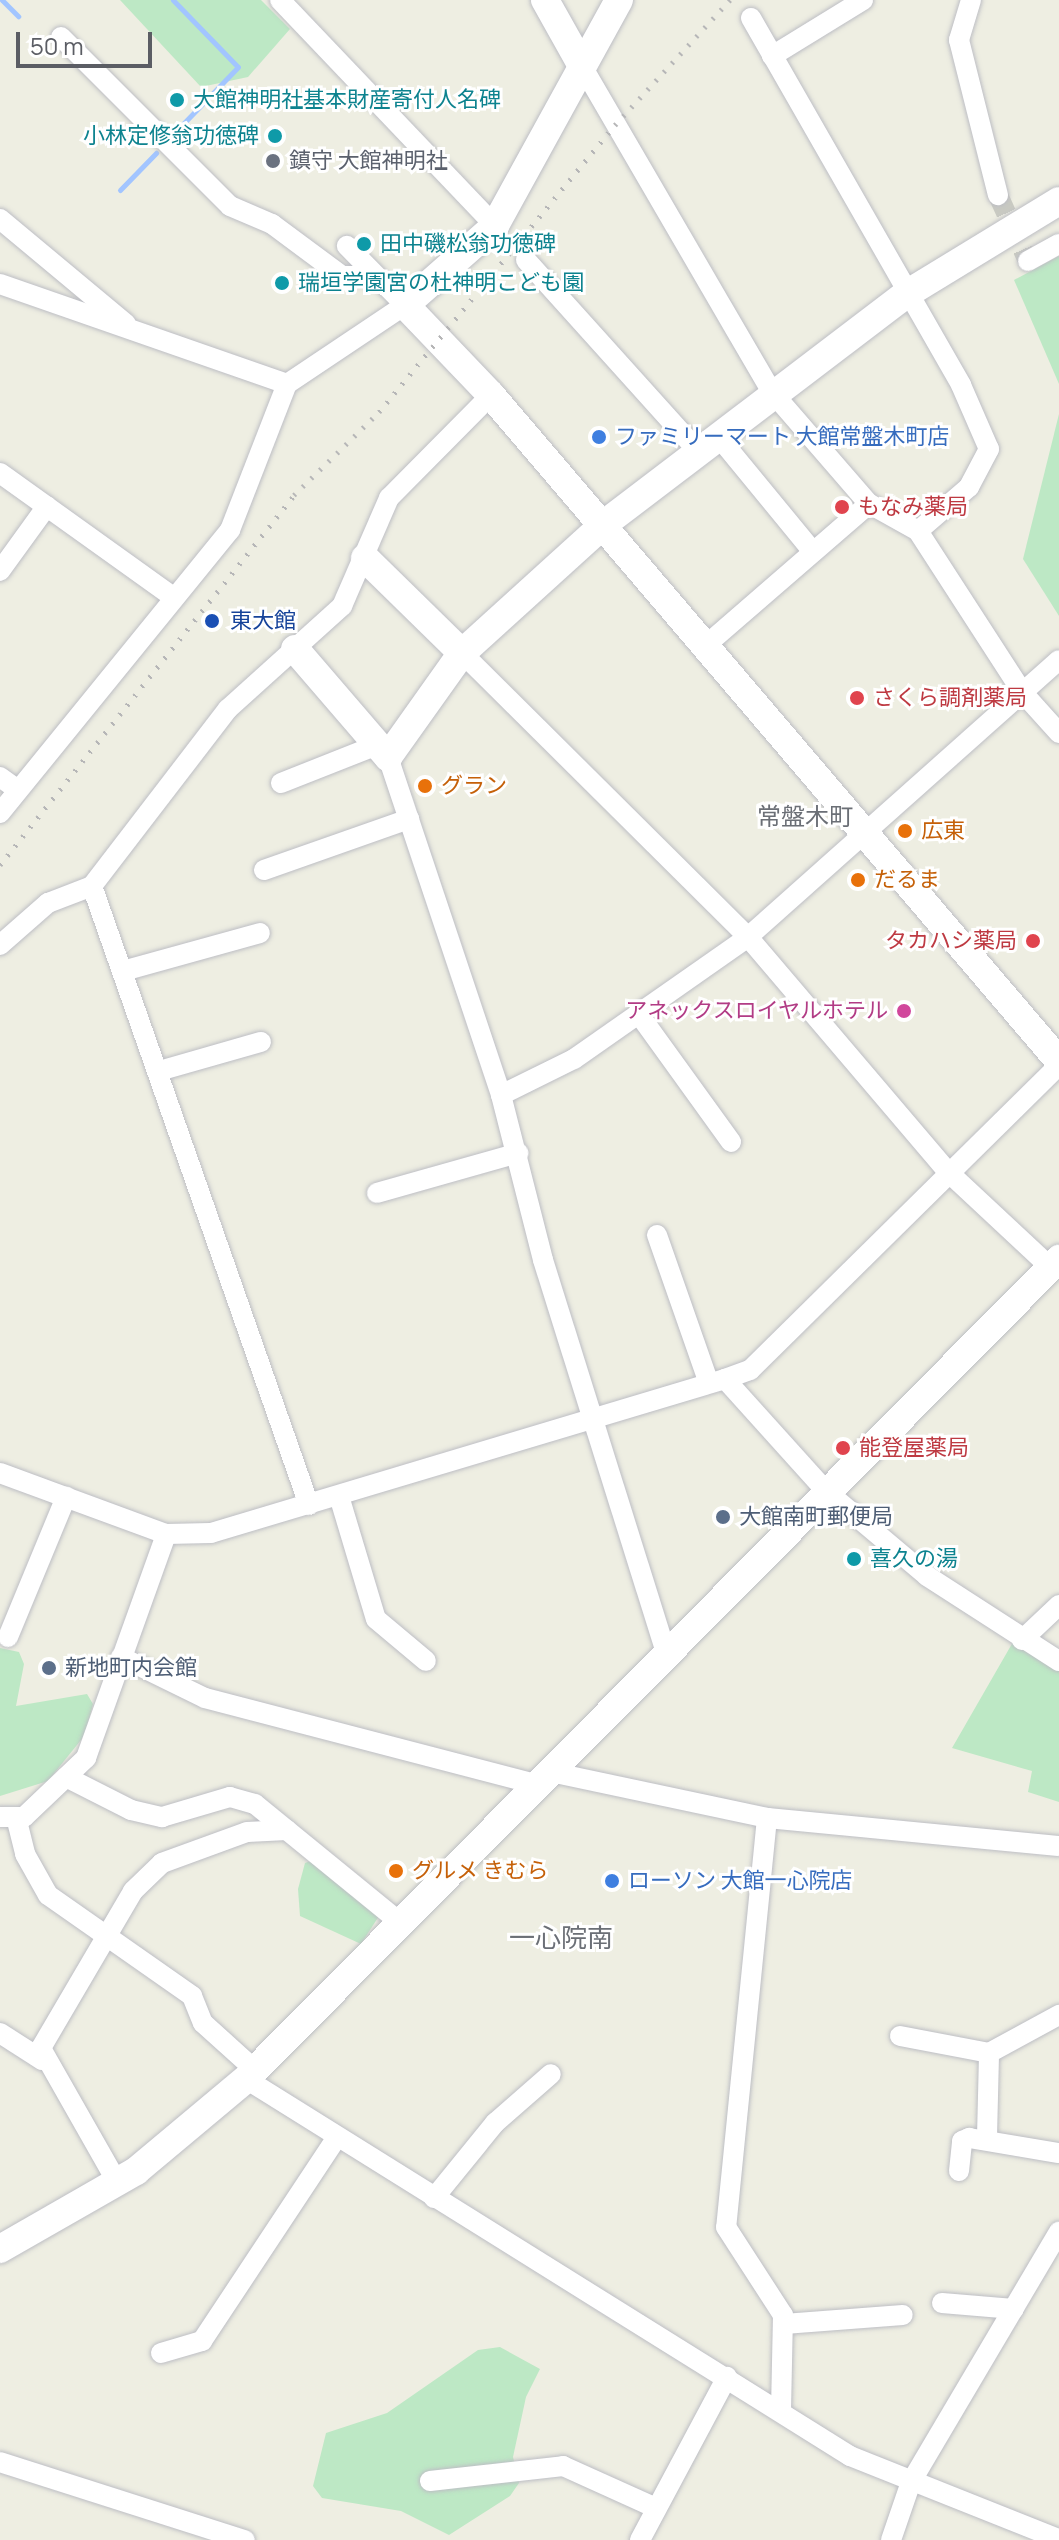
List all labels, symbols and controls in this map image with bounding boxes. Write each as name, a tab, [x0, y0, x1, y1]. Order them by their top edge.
scale bar	[20, 16, 156, 66]
text: 50 m	[30, 29, 84, 62]
place label: 大館神明社基本財産寄付人名碑	[193, 87, 501, 113]
marker: 大館神明社基本財産寄付人名碑	[168, 91, 186, 109]
place label: 小林定修翁功徳碑	[83, 123, 259, 149]
marker: 小林定修翁功徳碑	[266, 127, 284, 145]
place label: 鎮守 大館神明社	[289, 148, 447, 174]
marker: 鎮守 大館神明社	[264, 152, 282, 170]
place label: 田中磯松翁功徳碑	[380, 231, 556, 257]
marker: 田中磯松翁功徳碑	[355, 235, 373, 253]
place label: 瑞垣学園宮の杜神明こども園	[298, 270, 584, 296]
marker: 瑞垣学園宮の杜神明こども園	[273, 274, 291, 292]
place label: ファミリーマート 大館常盤木町店	[615, 424, 949, 450]
marker: ファミリーマート 大館常盤木町店	[590, 428, 608, 446]
place label: もなみ薬局	[858, 494, 968, 520]
marker: もなみ薬局	[833, 498, 851, 516]
place label: 東大館	[230, 608, 296, 634]
marker: 東大館	[201, 610, 223, 632]
place label: さくら調剤薬局	[873, 685, 1027, 711]
marker: さくら調剤薬局	[848, 689, 866, 707]
place label: グラン	[441, 773, 507, 799]
marker: グラン	[416, 777, 434, 795]
district label: 常盤木町	[757, 802, 853, 830]
place label: 広東	[921, 818, 965, 844]
marker: 広東	[896, 822, 914, 840]
place label: だるま	[874, 867, 940, 893]
marker: だるま	[849, 871, 867, 889]
place label: タカハシ薬局	[885, 928, 1017, 954]
marker: タカハシ薬局	[1024, 932, 1042, 950]
place label: アネックスロイヤルホテル	[624, 998, 888, 1024]
marker: アネックスロイヤルホテル	[895, 1002, 913, 1020]
place label: 能登屋薬局	[859, 1435, 969, 1461]
marker: 能登屋薬局	[834, 1439, 852, 1457]
place label: 大館南町郵便局	[739, 1504, 893, 1530]
marker: 大館南町郵便局	[714, 1508, 732, 1526]
place label: 喜久の湯	[870, 1546, 958, 1572]
marker: 喜久の湯	[845, 1550, 863, 1568]
place label: 新地町内会館	[65, 1655, 197, 1681]
marker: 新地町内会館	[40, 1659, 58, 1677]
place label: グルメ きむら	[412, 1858, 548, 1884]
marker: グルメ きむら	[387, 1862, 405, 1880]
place label: ローソン 大館一心院店	[628, 1868, 852, 1894]
marker: ローソン 大館一心院店	[603, 1872, 621, 1890]
district label: 一心院南	[509, 1922, 613, 1954]

